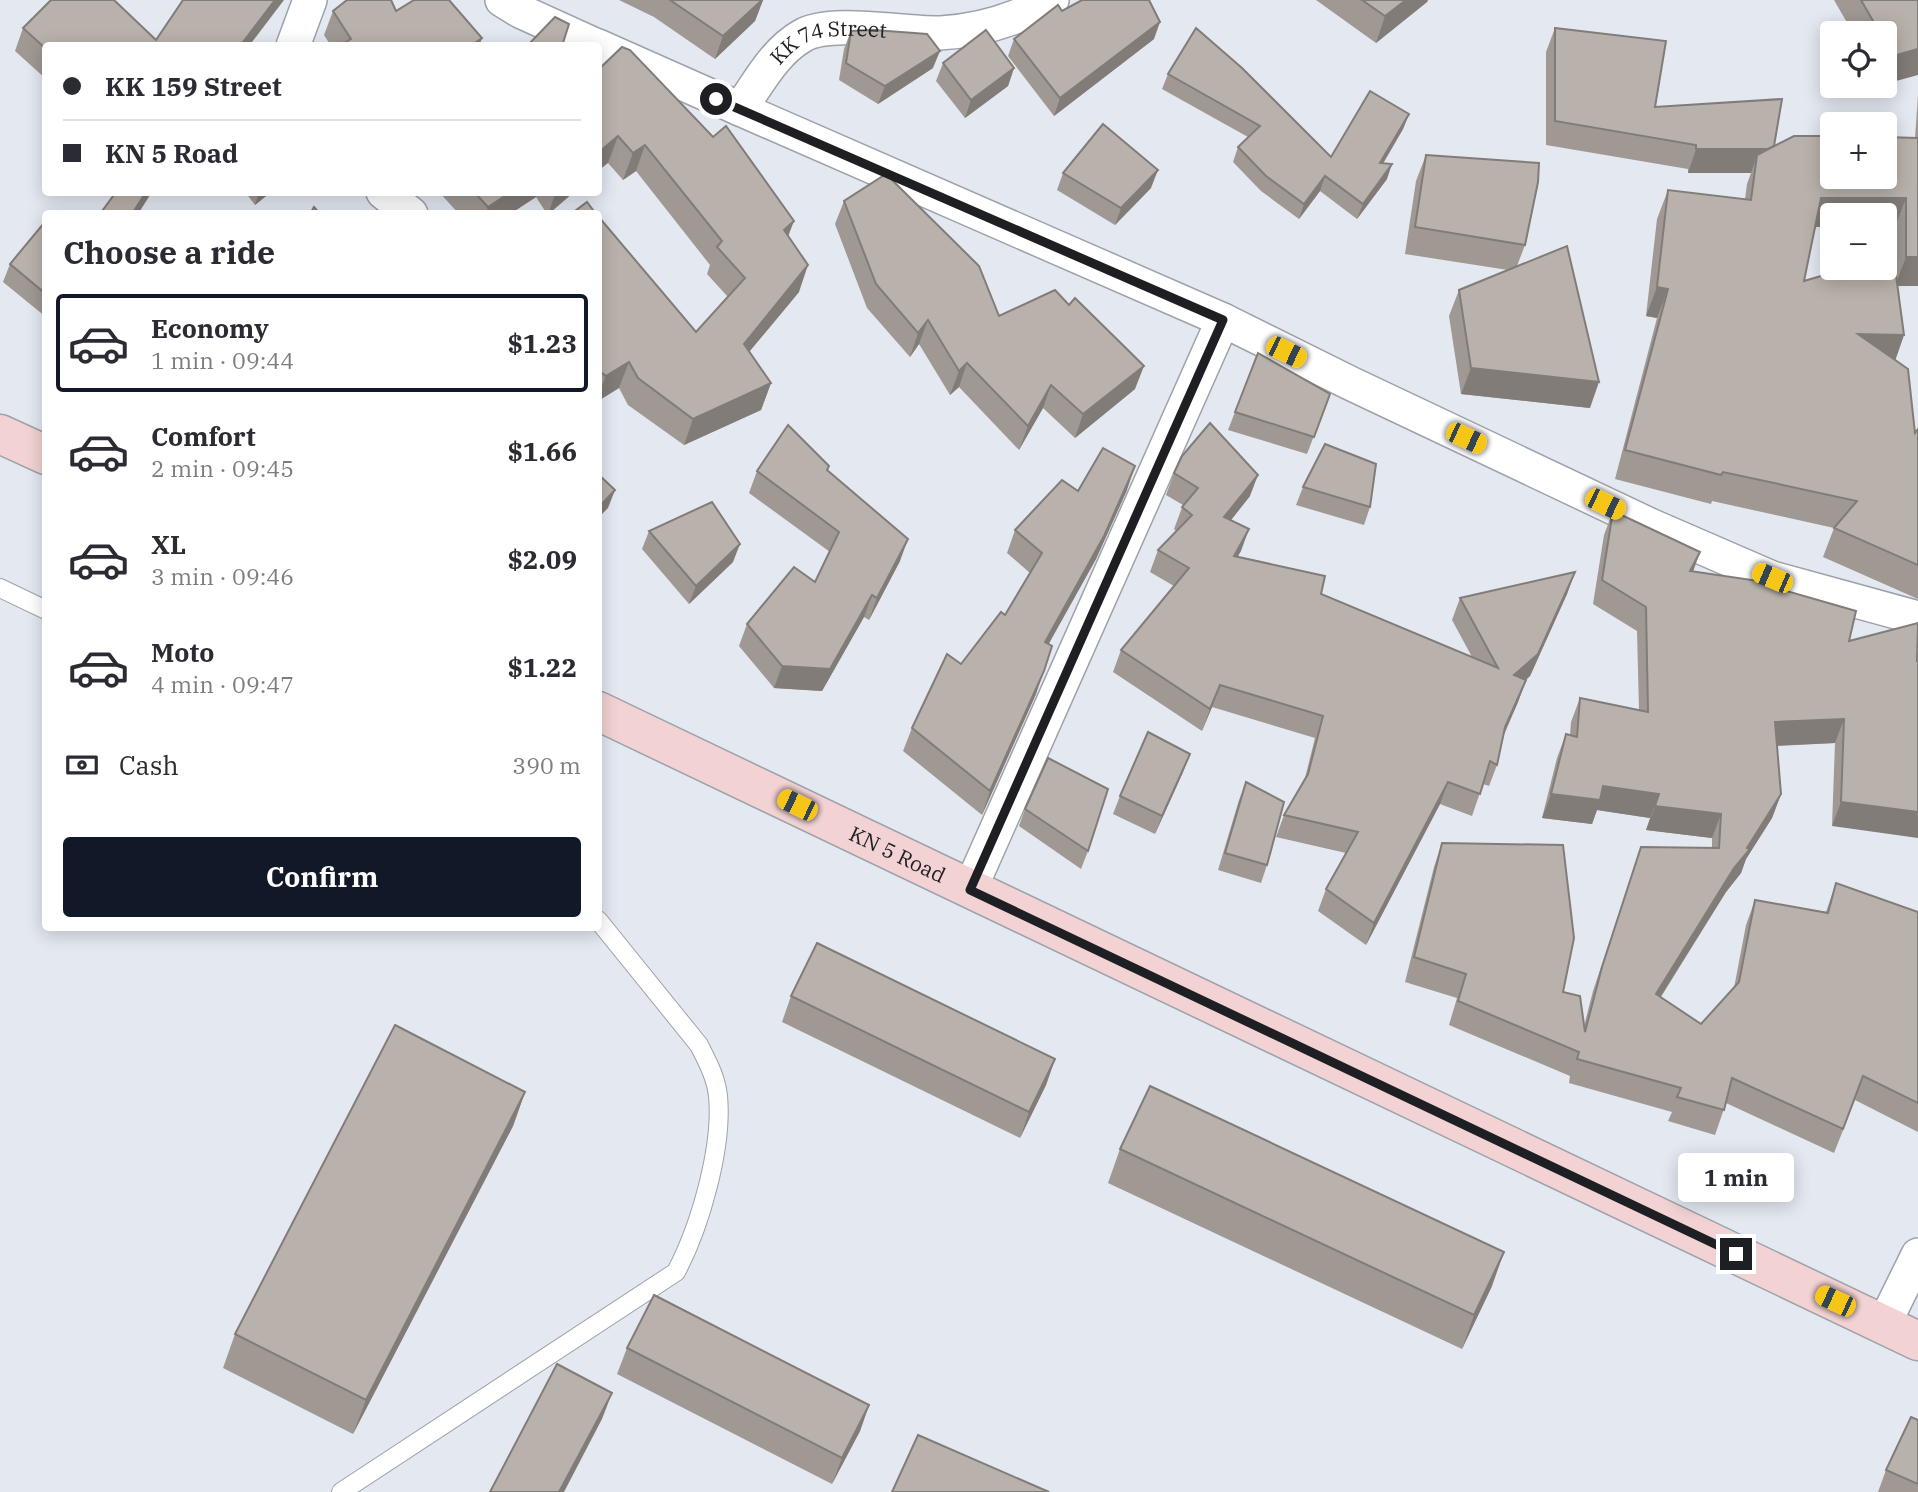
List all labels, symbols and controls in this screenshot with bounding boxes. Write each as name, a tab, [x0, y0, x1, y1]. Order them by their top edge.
street label: KK 74 Street	[763, 14, 888, 70]
map controls	[1820, 21, 1897, 280]
button: locate	[1820, 21, 1897, 98]
text: KK 159 Street	[105, 69, 282, 103]
route start	[700, 83, 732, 115]
button: +	[1820, 112, 1897, 189]
text: KN 5 Road	[105, 136, 238, 170]
button: −	[1820, 203, 1897, 280]
text: Choose a ride	[63, 231, 275, 273]
text: Economy	[151, 311, 269, 345]
icon: car	[67, 312, 130, 375]
text: $1.23	[507, 326, 577, 360]
car	[1263, 333, 1310, 371]
text: 1 min · 09:44	[151, 345, 294, 375]
text: Comfort	[151, 419, 256, 453]
icon: car	[67, 420, 130, 483]
car	[1443, 420, 1490, 456]
text: $1.66	[507, 434, 577, 468]
text: 2 min · 09:45	[151, 453, 294, 483]
car	[1582, 485, 1629, 523]
text: XL	[151, 527, 186, 561]
icon: car	[67, 528, 130, 591]
text: $2.09	[507, 542, 577, 576]
car	[1749, 560, 1796, 596]
text: 3 min · 09:46	[151, 561, 294, 591]
text: Moto	[151, 635, 214, 669]
icon: car	[67, 636, 130, 699]
text: $1.22	[507, 650, 577, 684]
text: 4 min · 09:47	[151, 669, 294, 699]
icon: cash	[63, 746, 101, 784]
text: Cash	[119, 748, 179, 782]
text: 390 m	[512, 750, 581, 780]
car	[774, 786, 821, 824]
street label: KN 5 Road	[845, 819, 951, 889]
button: Confirm	[63, 837, 581, 917]
callout: 1 min	[1678, 1152, 1794, 1202]
text: 1 min	[1704, 1162, 1768, 1192]
route end	[1720, 1238, 1752, 1270]
car	[1812, 1283, 1859, 1319]

